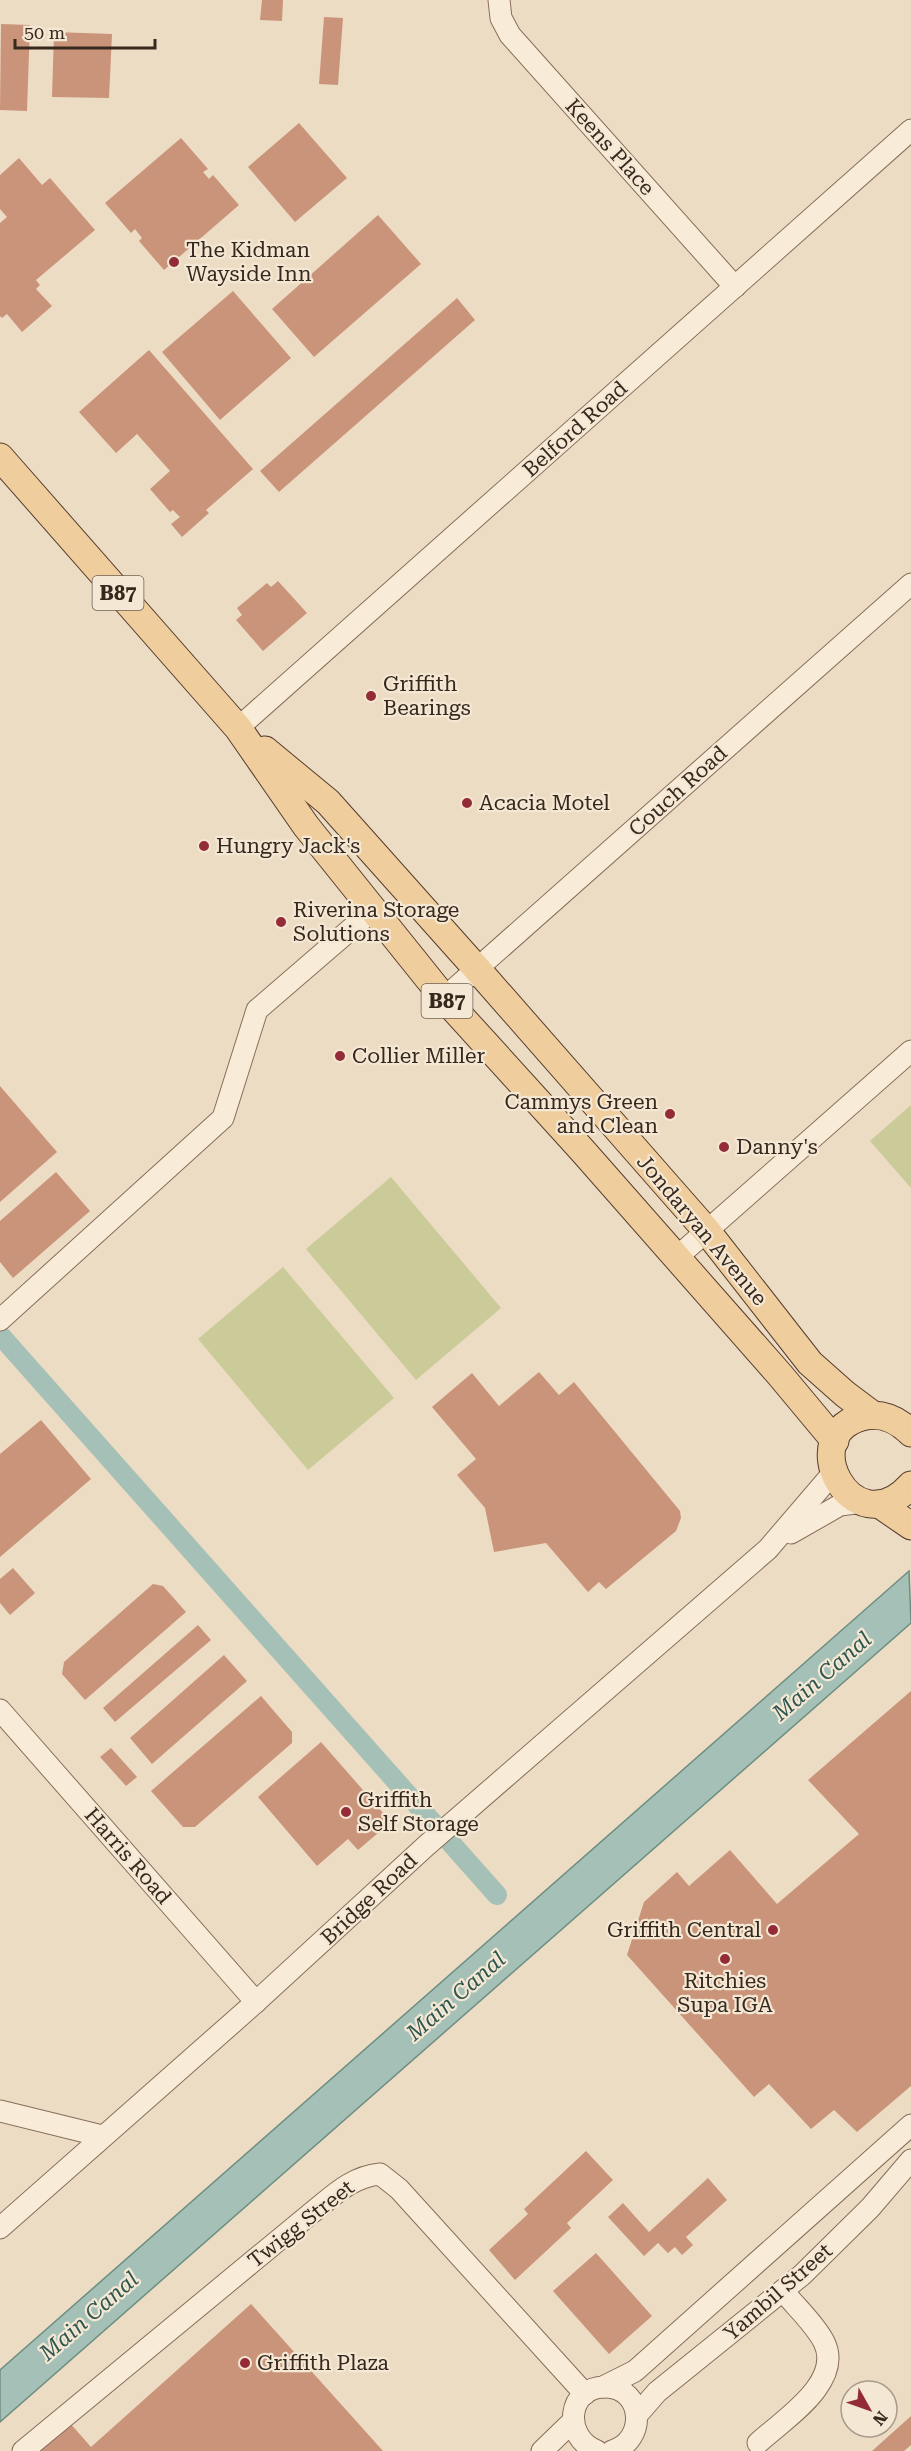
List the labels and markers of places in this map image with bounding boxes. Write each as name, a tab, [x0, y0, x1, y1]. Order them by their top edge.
place label: The Kidman Wayside Inn	[186, 238, 312, 286]
marker: The Kidman Wayside Inn	[167, 255, 181, 269]
place label: Griffith Bearings	[383, 672, 471, 720]
marker: Griffith Bearings	[364, 689, 378, 703]
place label: Acacia Motel	[479, 791, 610, 815]
marker: Acacia Motel	[460, 796, 474, 810]
place label: Hungry Jack's	[216, 834, 360, 858]
marker: Hungry Jack's	[197, 839, 211, 853]
place label: Riverina Storage Solutions	[293, 898, 459, 946]
marker: Riverina Storage Solutions	[274, 915, 288, 929]
place label: Collier Miller	[352, 1044, 485, 1068]
marker: Collier Miller	[333, 1049, 347, 1063]
place label: Cammys Green and Clean	[504, 1090, 658, 1138]
marker: Cammys Green and Clean	[663, 1107, 677, 1121]
place label: Danny's	[736, 1135, 818, 1159]
marker: Danny's	[717, 1140, 731, 1154]
place label: Griffith Self Storage	[358, 1788, 479, 1836]
marker: Griffith Self Storage	[339, 1805, 353, 1819]
place label: Griffith Central	[607, 1918, 762, 1942]
marker: Griffith Central	[766, 1923, 780, 1937]
marker: Ritchies Supa IGA	[718, 1952, 732, 1966]
place label: Ritchies Supa IGA	[677, 1969, 773, 2017]
place label: Griffith Plaza	[257, 2351, 390, 2375]
marker: Griffith Plaza	[238, 2356, 252, 2370]

